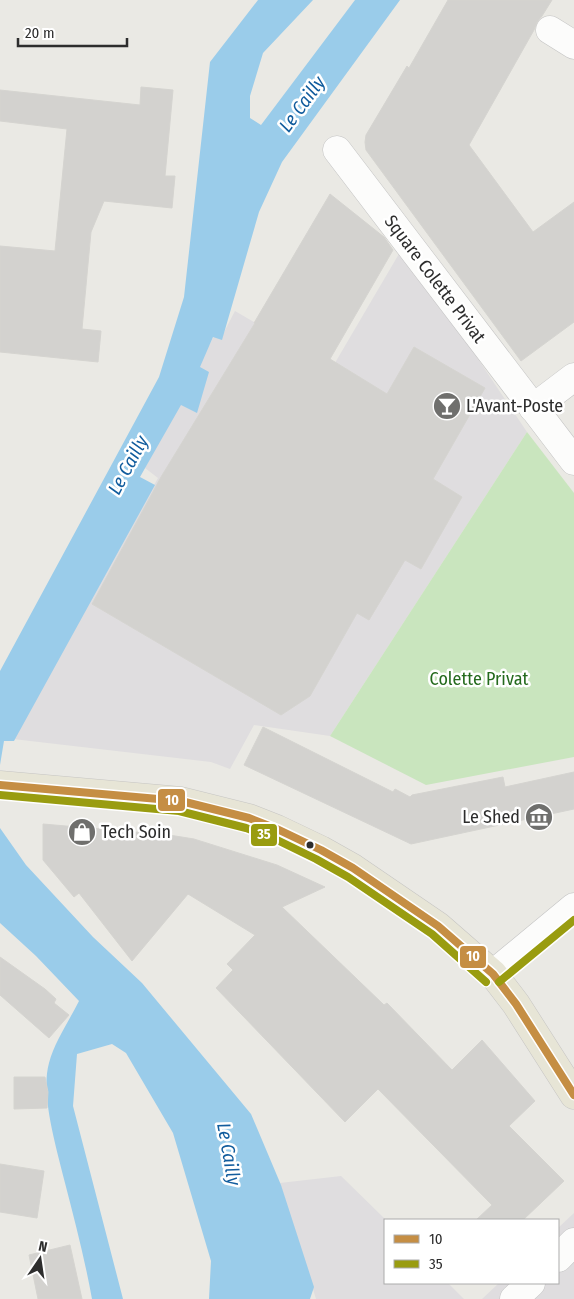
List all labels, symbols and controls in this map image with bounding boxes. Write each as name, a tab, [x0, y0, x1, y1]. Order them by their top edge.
scale bar	[18, 15, 126, 47]
text: 20 m	[25, 24, 55, 42]
water label: Le Cailly	[274, 71, 330, 136]
street label: Square Colette Privat	[380, 211, 490, 347]
bar icon: L'Avant-Poste	[432, 391, 462, 421]
place label: L'Avant-Poste	[466, 395, 563, 417]
water label: Le Cailly	[103, 431, 153, 498]
park label: Colette Privat	[430, 668, 528, 690]
line badge: 10	[157, 788, 186, 812]
text: 10	[165, 792, 179, 809]
museum icon: Le Shed	[524, 802, 554, 832]
place label: Le Shed	[462, 806, 520, 828]
shop icon: Tech Soin	[67, 817, 97, 847]
place label: Tech Soin	[101, 821, 171, 843]
line badge: 35	[250, 823, 278, 847]
text: 35	[256, 826, 271, 843]
unlabelled marker	[305, 840, 315, 850]
line badge: 10	[459, 945, 487, 969]
text: 10	[466, 948, 480, 965]
water label: Le Cailly	[212, 1121, 246, 1188]
legend	[384, 1219, 559, 1284]
text: 10	[429, 1230, 443, 1248]
north arrow	[15, 1234, 65, 1284]
text: N	[37, 1238, 49, 1256]
text: 35	[429, 1255, 443, 1273]

